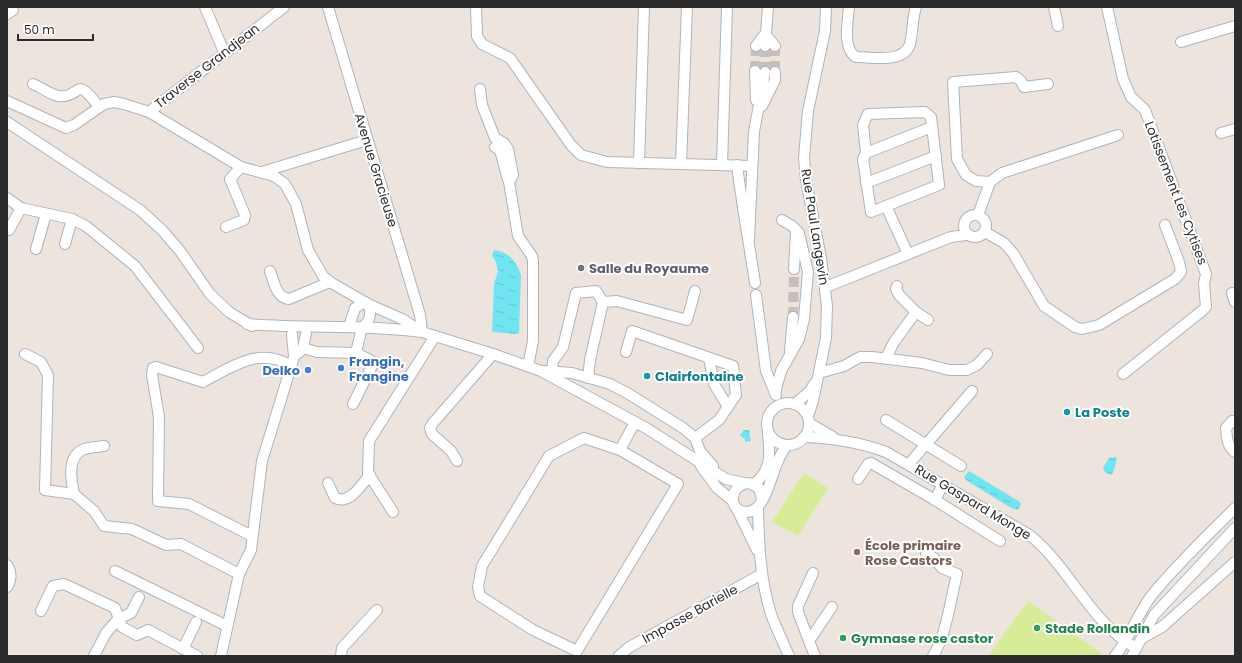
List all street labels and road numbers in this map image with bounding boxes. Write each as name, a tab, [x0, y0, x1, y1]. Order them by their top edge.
street label: Traverse Grandjean	[151, 19, 263, 113]
street label: Avenue Gracieuse	[350, 111, 402, 229]
street label: Lotissement Les Cytises	[1140, 118, 1212, 268]
street label: Rue Paul Langevin	[796, 168, 834, 286]
street label: Rue Gaspard Monge	[911, 460, 1035, 544]
street label: Impasse Barielle	[639, 580, 741, 648]

